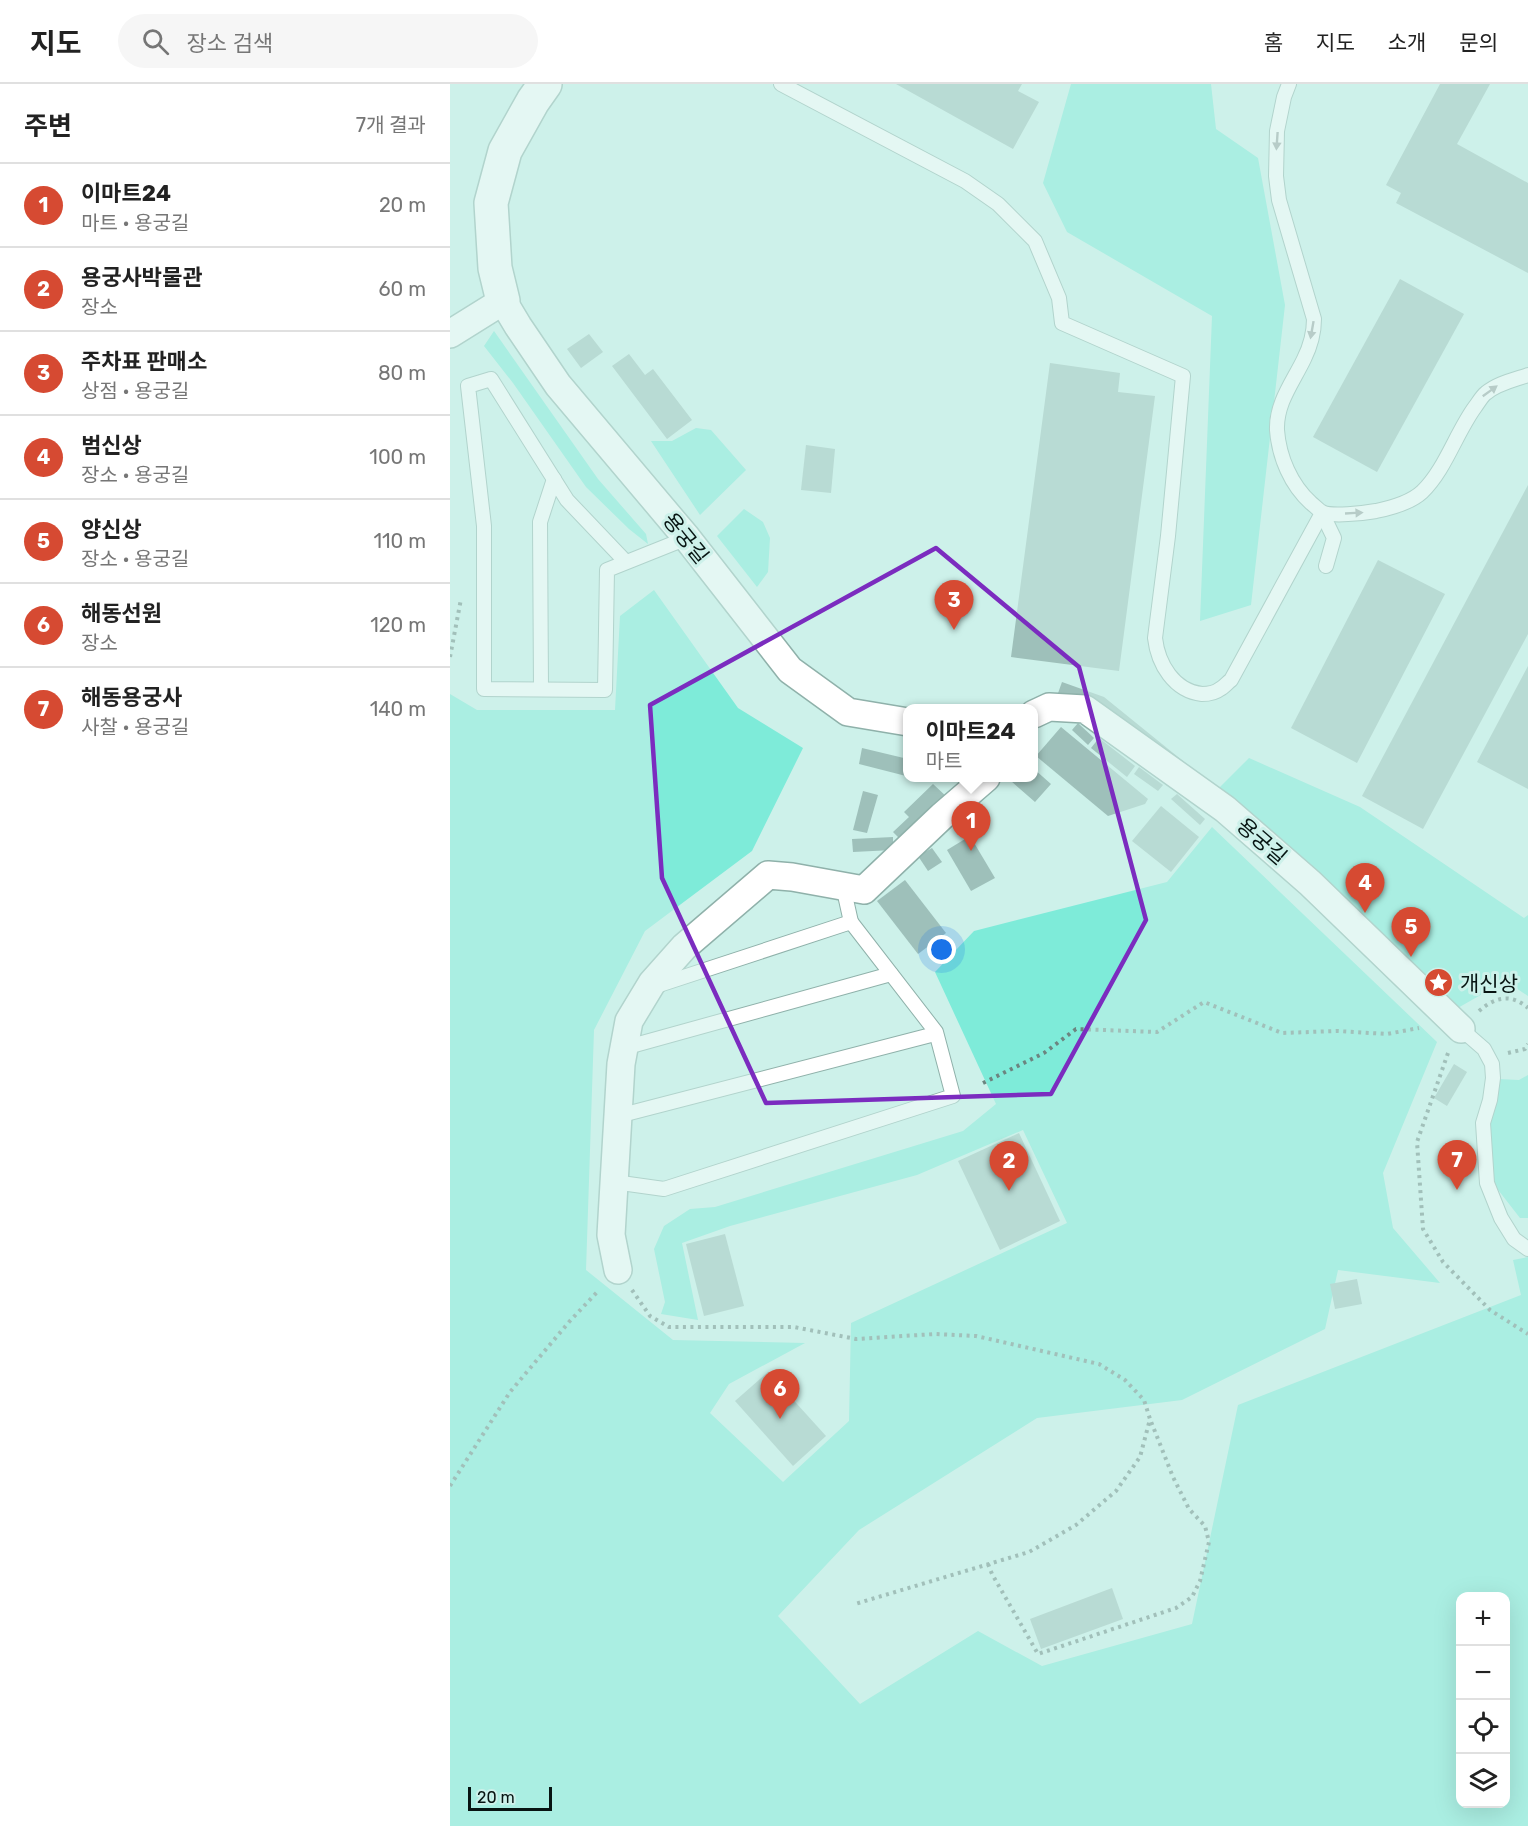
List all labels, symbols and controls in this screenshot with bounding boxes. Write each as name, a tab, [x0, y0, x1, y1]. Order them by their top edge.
search box	[118, 14, 538, 68]
icon: search	[139, 25, 172, 58]
text: 지도	[30, 27, 82, 60]
text: 장소 검색	[187, 30, 273, 57]
text: 홈	[1264, 30, 1283, 55]
text: 지도	[1316, 30, 1355, 55]
text: 소개	[1388, 30, 1426, 55]
text: 문의	[1459, 30, 1498, 55]
text: 주변	[24, 111, 72, 142]
text: 7개 결과	[356, 113, 426, 137]
one-way arrow	[1272, 131, 1281, 150]
text: 이마트24	[81, 180, 171, 207]
text: 1	[39, 193, 48, 217]
text: 20 m	[379, 193, 426, 217]
text: 마트 · 용궁길	[81, 211, 189, 235]
text: 용궁사박물관	[81, 264, 202, 291]
text: 2	[37, 277, 50, 301]
text: 60 m	[379, 277, 426, 301]
text: 장소	[81, 295, 118, 319]
one-way arrow	[1307, 321, 1316, 340]
text: 주차표 판매소	[81, 348, 207, 375]
text: 3	[37, 361, 50, 385]
text: 80 m	[378, 361, 426, 385]
text: 상점 · 용궁길	[81, 379, 189, 403]
one-way arrow	[1482, 385, 1498, 397]
text: 범신상	[81, 432, 142, 459]
text: 4	[37, 445, 50, 469]
text: 100 m	[369, 445, 426, 469]
text: 장소 · 용궁길	[81, 463, 189, 487]
street label: 용궁길	[658, 508, 714, 568]
one-way arrow	[1345, 509, 1364, 518]
text: 양신상	[81, 516, 142, 543]
text: 5	[37, 529, 50, 553]
text: 110 m	[374, 529, 426, 553]
text: 장소 · 용궁길	[81, 547, 189, 571]
pin: 3	[934, 580, 974, 630]
text: 해동선원	[81, 600, 162, 627]
text: 6	[37, 613, 50, 637]
text: 120 m	[370, 613, 426, 637]
text: 장소	[81, 631, 118, 655]
text: 해동용궁사	[81, 684, 182, 711]
text: 7	[38, 697, 49, 721]
text: 140 m	[370, 697, 426, 721]
popup	[903, 704, 1038, 782]
text: 사찰 · 용궁길	[81, 715, 189, 739]
text: 이마트24	[926, 718, 1015, 745]
text: 마트	[926, 749, 962, 773]
pin: 1	[952, 802, 990, 851]
street label: 용궁길	[1232, 813, 1292, 869]
pin: 4	[1346, 864, 1384, 913]
pin: 5	[1392, 908, 1430, 957]
your location	[927, 935, 956, 964]
place icon: 개신상	[1423, 967, 1455, 999]
place label: 개신상	[1460, 971, 1518, 996]
pin: 7	[1438, 1140, 1476, 1190]
pin: 2	[990, 1142, 1028, 1191]
pin: 6	[760, 1370, 800, 1419]
map controls	[1456, 1592, 1510, 1808]
button: +	[1456, 1592, 1510, 1646]
button: −	[1456, 1646, 1510, 1700]
button: locate	[1456, 1700, 1510, 1754]
button: layers	[1456, 1754, 1510, 1808]
scale bar	[468, 1784, 552, 1812]
text: 20 m	[477, 1788, 515, 1807]

